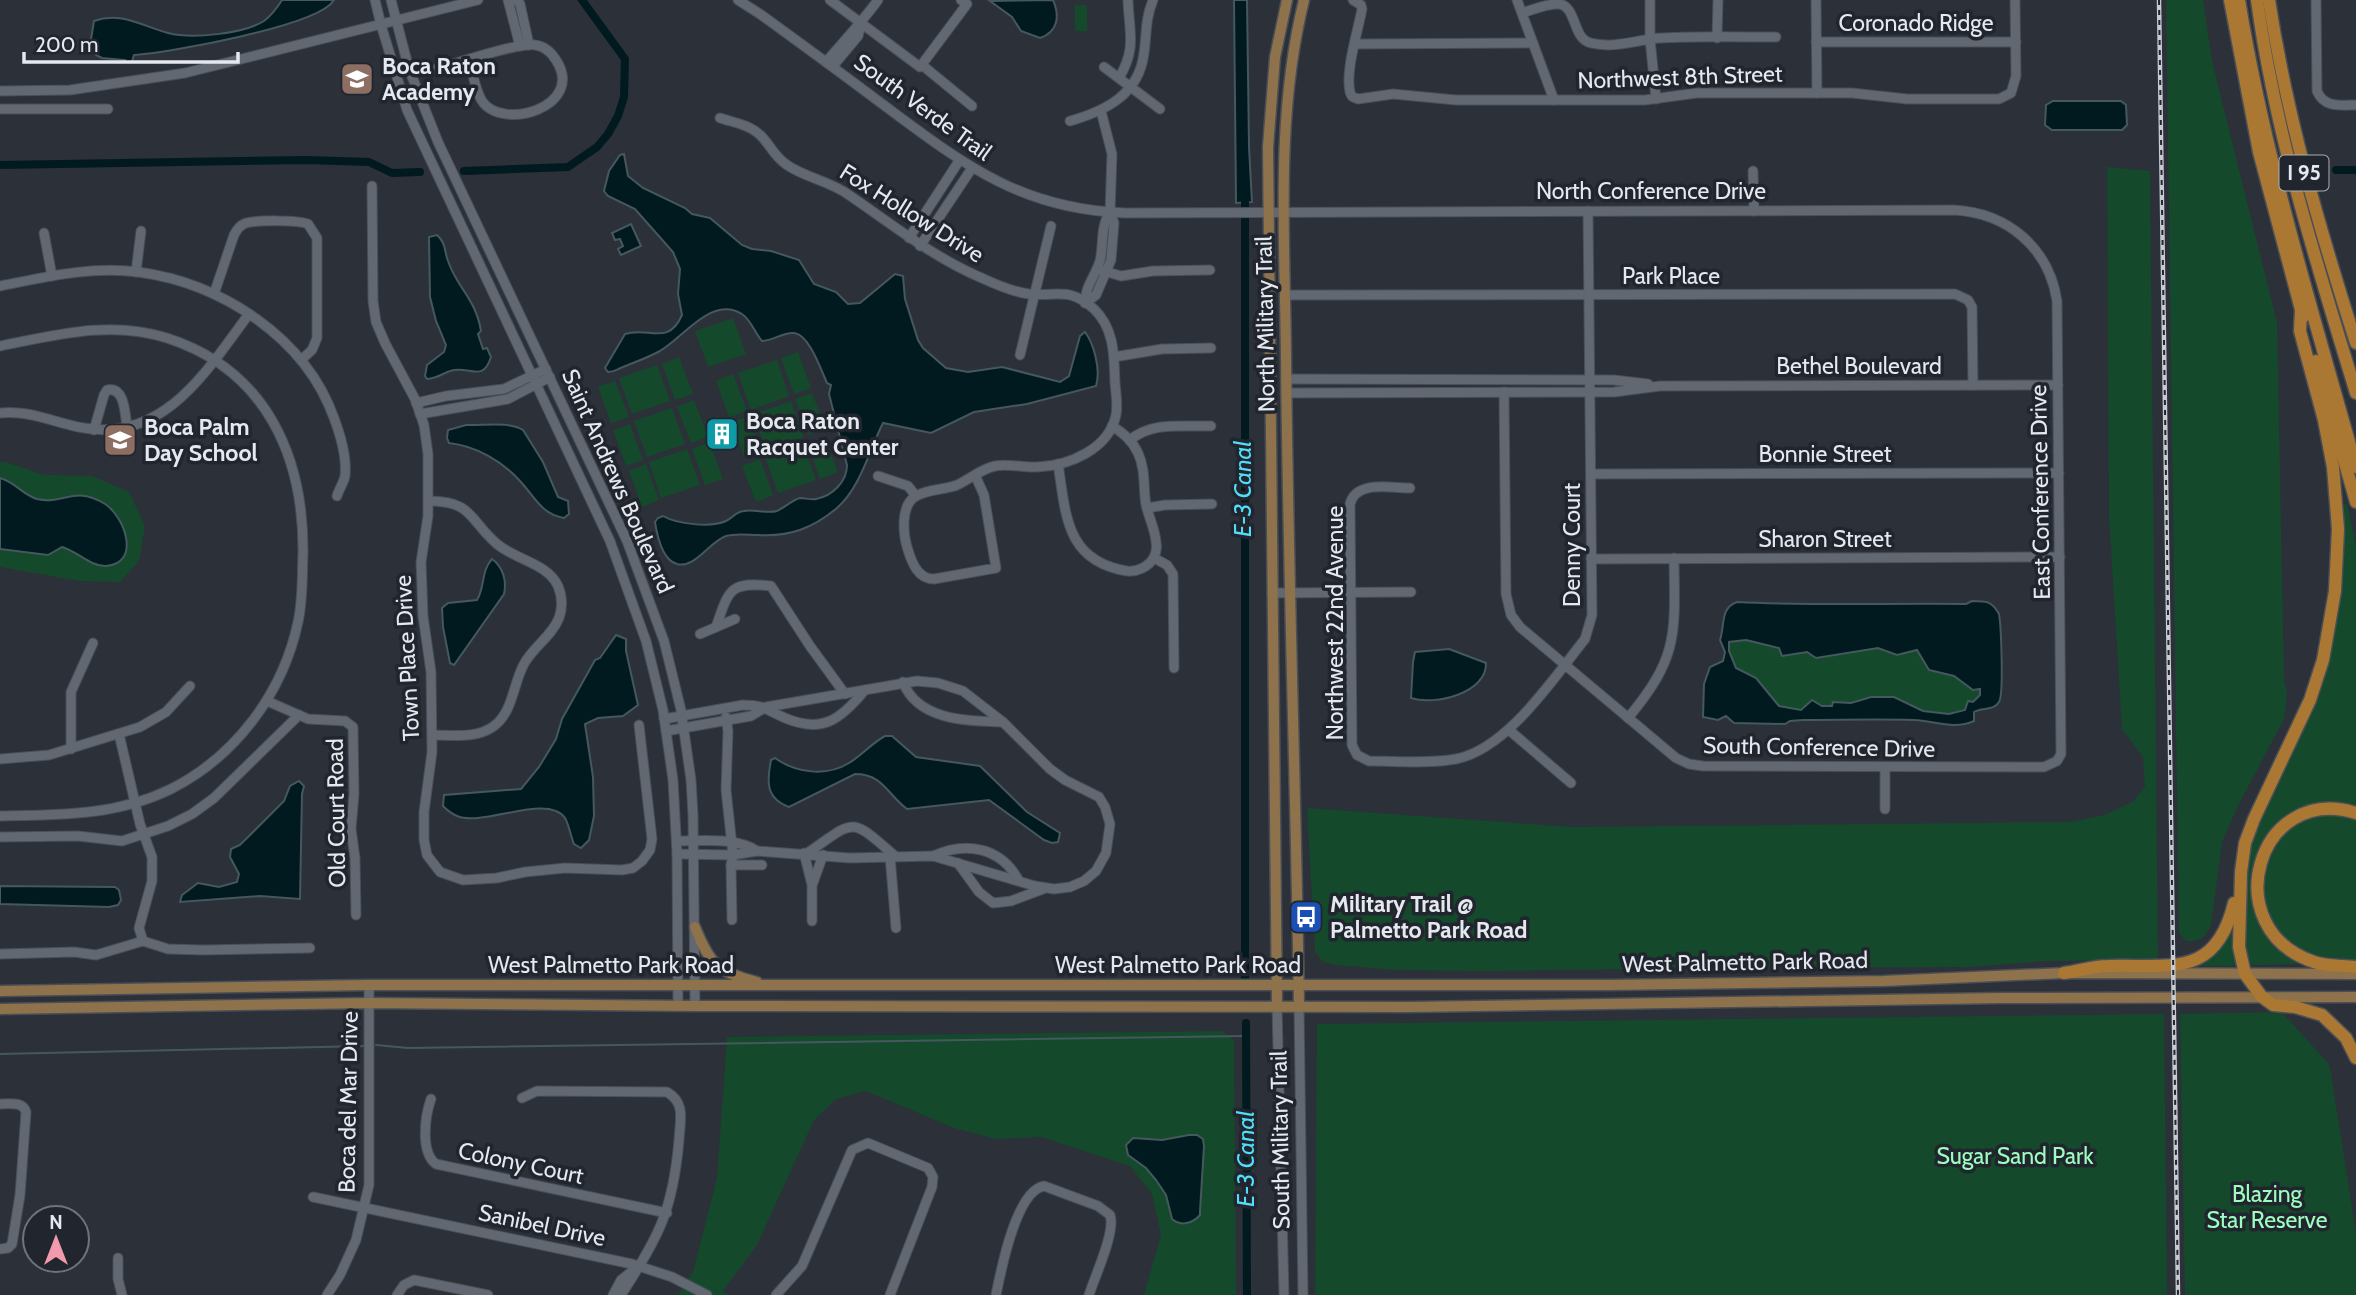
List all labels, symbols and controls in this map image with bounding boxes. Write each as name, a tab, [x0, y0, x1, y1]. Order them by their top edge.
street label: Coronado Ridge	[1838, 9, 1994, 37]
scale bar	[24, 21, 238, 65]
text: 200 m	[35, 32, 98, 57]
street label: South Verde Trail	[849, 48, 998, 167]
place label: Boca Raton Academy	[382, 52, 496, 106]
street label: Northwest 8th Street	[1577, 59, 1783, 95]
school or university icon: Boca Raton Academy	[338, 60, 376, 98]
road number: I 95	[2280, 156, 2328, 190]
street label: Fox Hollow Drive	[835, 158, 989, 269]
street label: North Conference Drive	[1536, 177, 1766, 205]
street label: North Military Trail	[1249, 235, 1281, 412]
street label: Park Place	[1622, 262, 1720, 290]
street label: Bethel Boulevard	[1776, 352, 1942, 380]
street label: Saint Andrews Boulevard	[556, 365, 680, 597]
street label: East Conference Drive	[2024, 384, 2056, 600]
place label: Boca Raton Racquet Center	[746, 407, 899, 461]
place label: Boca Palm Day School	[144, 413, 258, 467]
building icon: Boca Raton Racquet Center	[703, 415, 741, 453]
school or university icon: Boca Palm Day School	[101, 421, 139, 459]
street label: Bonnie Street	[1758, 440, 1892, 468]
water label: E-3 Canal	[1228, 441, 1257, 537]
street label: Denny Court	[1558, 483, 1586, 607]
street label: Northwest 22nd Avenue	[1321, 506, 1349, 740]
street label: Sharon Street	[1758, 525, 1892, 553]
street label: Town Place Drive	[389, 574, 425, 742]
street label: South Conference Drive	[1703, 731, 1936, 763]
street label: Old Court Road	[321, 738, 351, 888]
place label: Military Trail @ Palmetto Park Road	[1330, 890, 1527, 944]
bus stop icon: Military Trail @ Palmetto Park Road	[1287, 898, 1325, 936]
street label: West Palmetto Park Road	[1622, 946, 1868, 978]
street label: West Palmetto Park Road	[488, 951, 734, 979]
street label: West Palmetto Park Road	[1055, 951, 1301, 979]
street label: Boca del Mar Drive	[332, 1011, 364, 1193]
street label: South Military Trail	[1264, 1050, 1296, 1230]
water label: E-3 Canal	[1231, 1111, 1260, 1207]
street label: Colony Court	[456, 1136, 586, 1190]
park label: Sugar Sand Park	[1937, 1142, 2094, 1170]
park label: Blazing Star Reserve	[2207, 1180, 2328, 1234]
street label: Sanibel Drive	[476, 1198, 608, 1252]
north arrow	[21, 1204, 91, 1274]
text: N	[49, 1211, 63, 1234]

